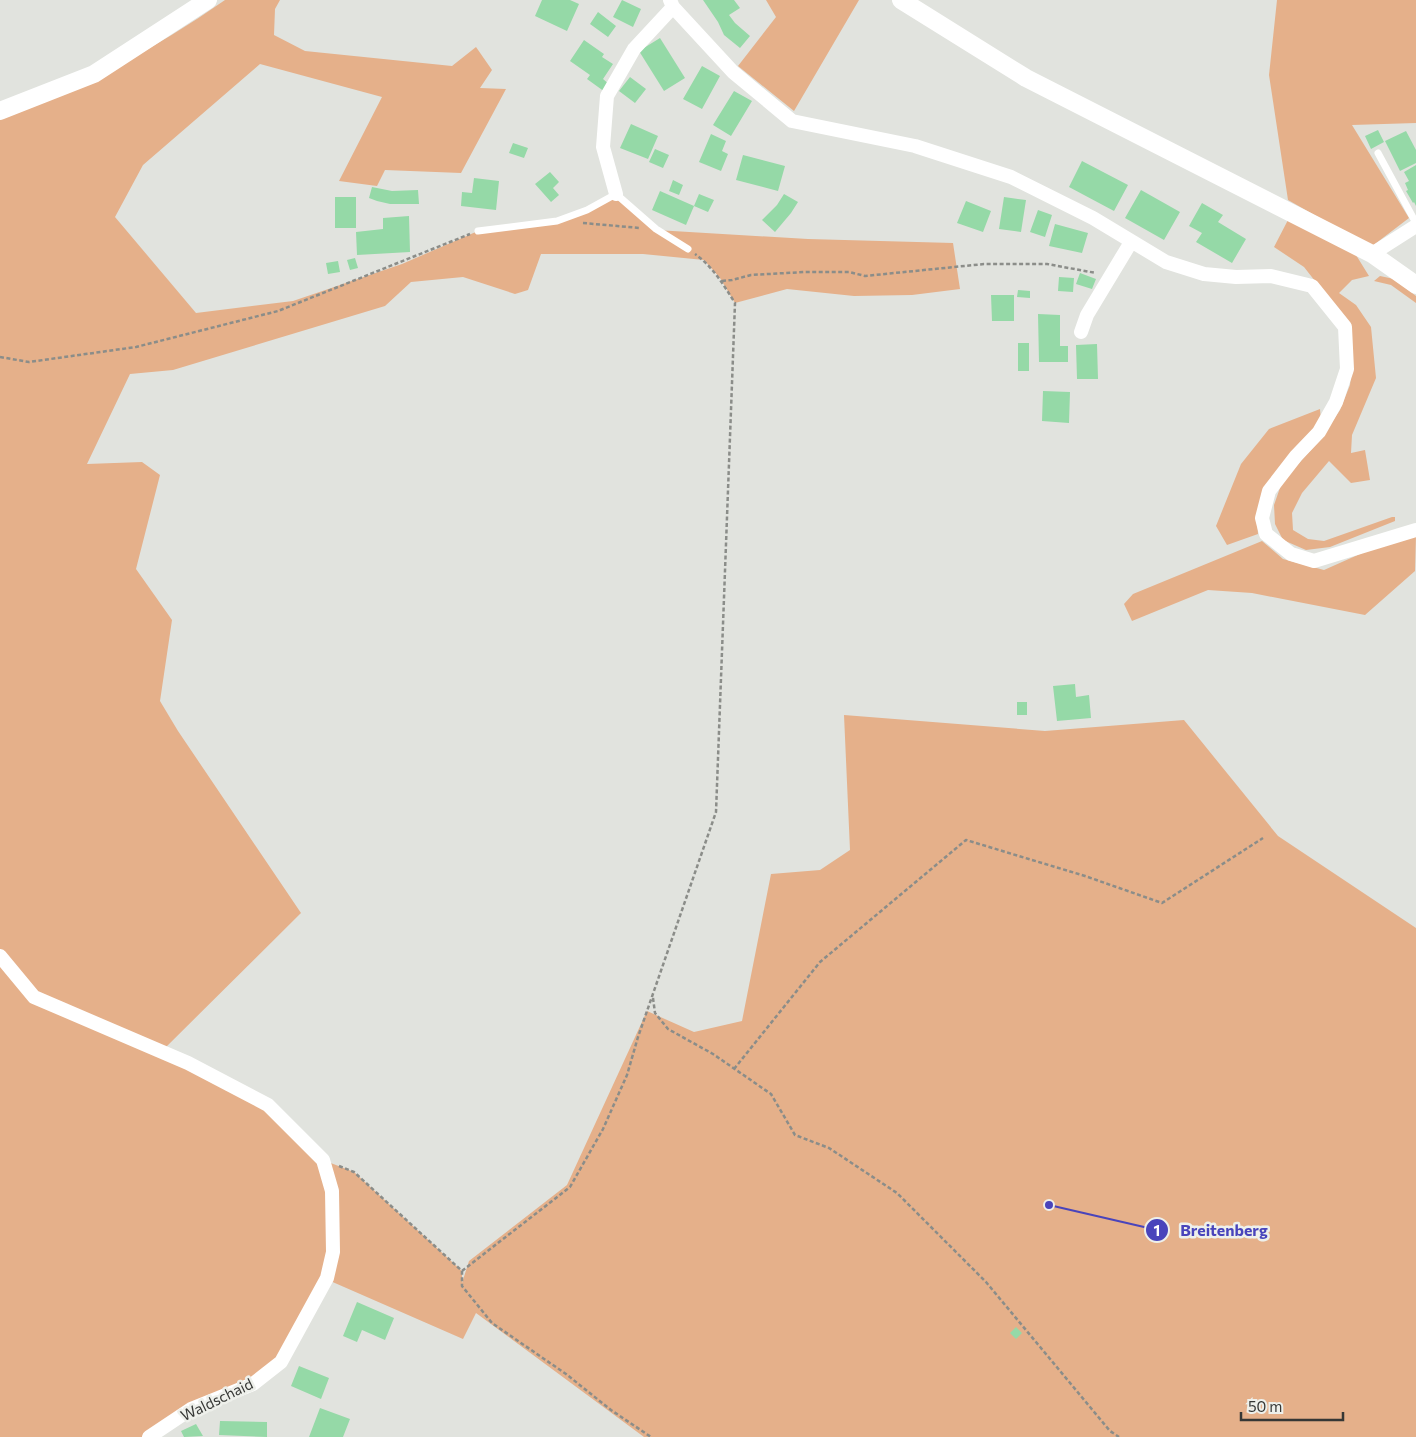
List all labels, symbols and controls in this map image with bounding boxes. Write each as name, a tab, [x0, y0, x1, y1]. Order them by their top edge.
callout: Breitenberg	[1145, 1215, 1277, 1246]
text: Breitenberg	[1180, 1220, 1268, 1239]
text: 1	[1154, 1221, 1160, 1239]
street label: Waldschaid	[178, 1374, 256, 1424]
scale bar	[1241, 1390, 1344, 1422]
text: 50 m	[1248, 1397, 1282, 1415]

